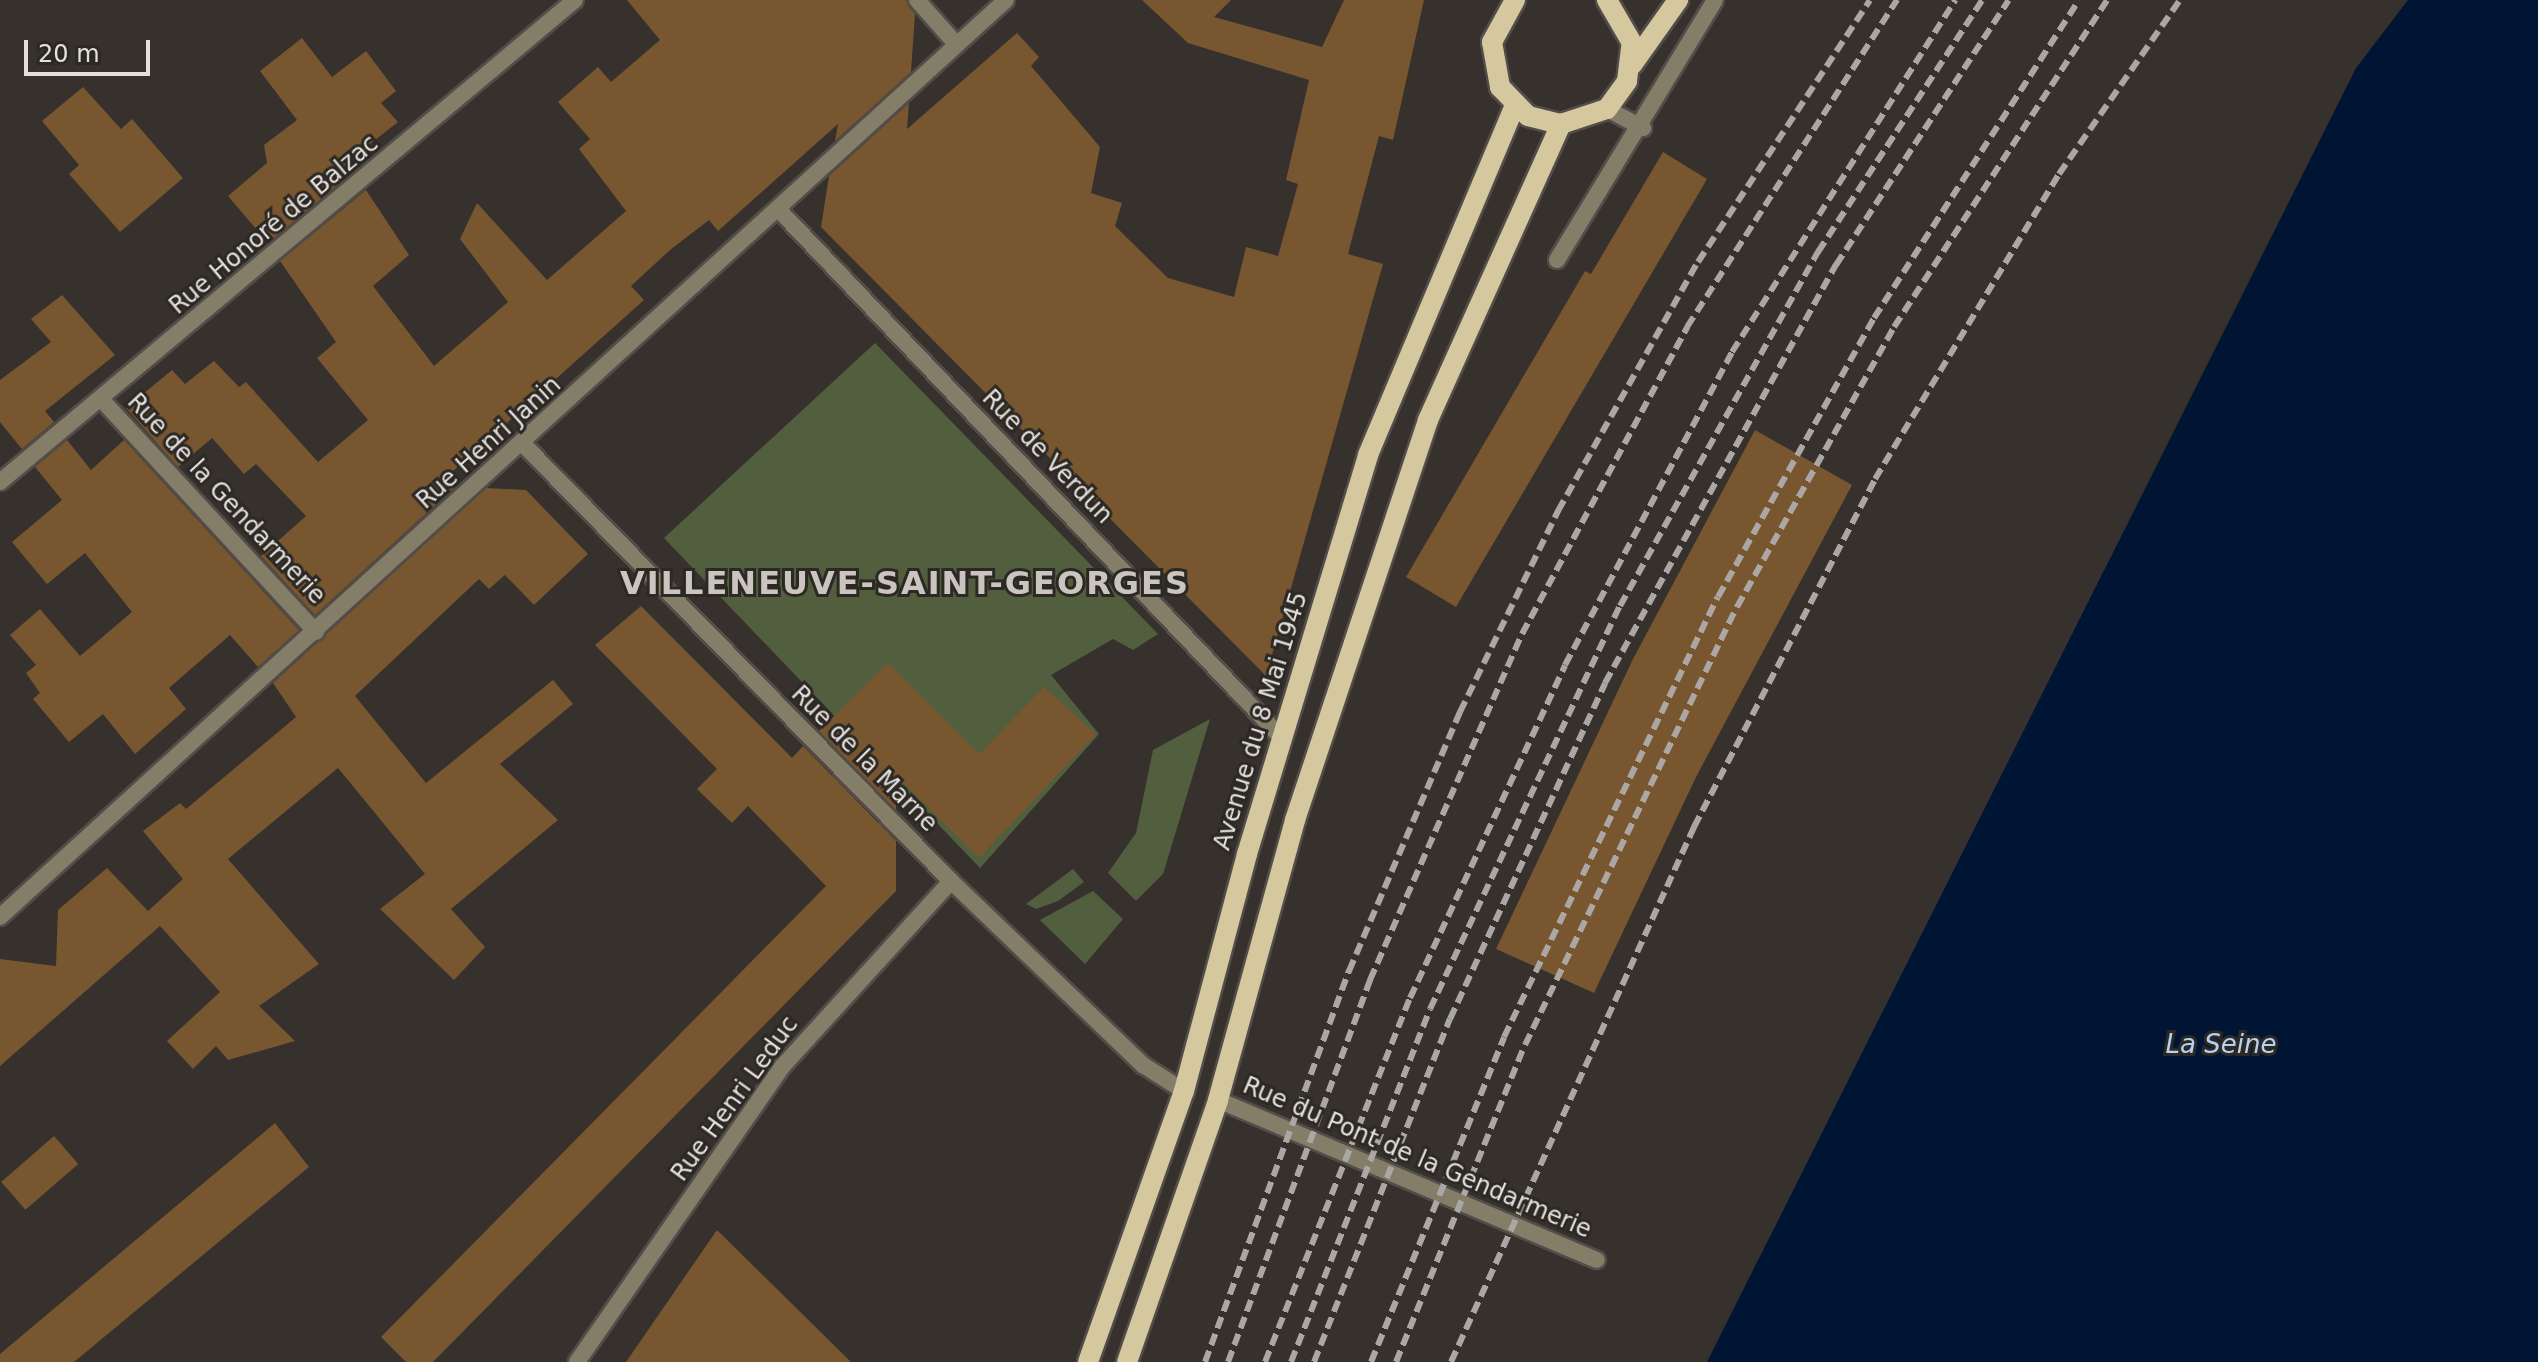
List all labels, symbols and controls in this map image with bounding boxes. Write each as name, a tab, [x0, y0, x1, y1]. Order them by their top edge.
scale bar	[28, 24, 154, 74]
text: 20 m	[38, 40, 100, 68]
street label: Rue Honoré de Balzac	[164, 129, 384, 321]
street label: Rue Henri Janin	[411, 371, 567, 515]
street label: Rue de Verdun	[976, 384, 1118, 530]
street label: Rue de la Gendarmerie	[121, 388, 331, 610]
district label: VILLENEUVE-SAINT-GEORGES	[620, 564, 1190, 602]
street label: Avenue du 8 Mai 1945	[1208, 588, 1314, 854]
street label: Rue de la Marne	[785, 680, 943, 838]
street label: Rue Henri Leduc	[666, 1011, 804, 1187]
water label: La Seine	[2166, 1029, 2276, 1061]
street label: Rue du Pont de la Gendarmerie	[1238, 1071, 1596, 1245]

